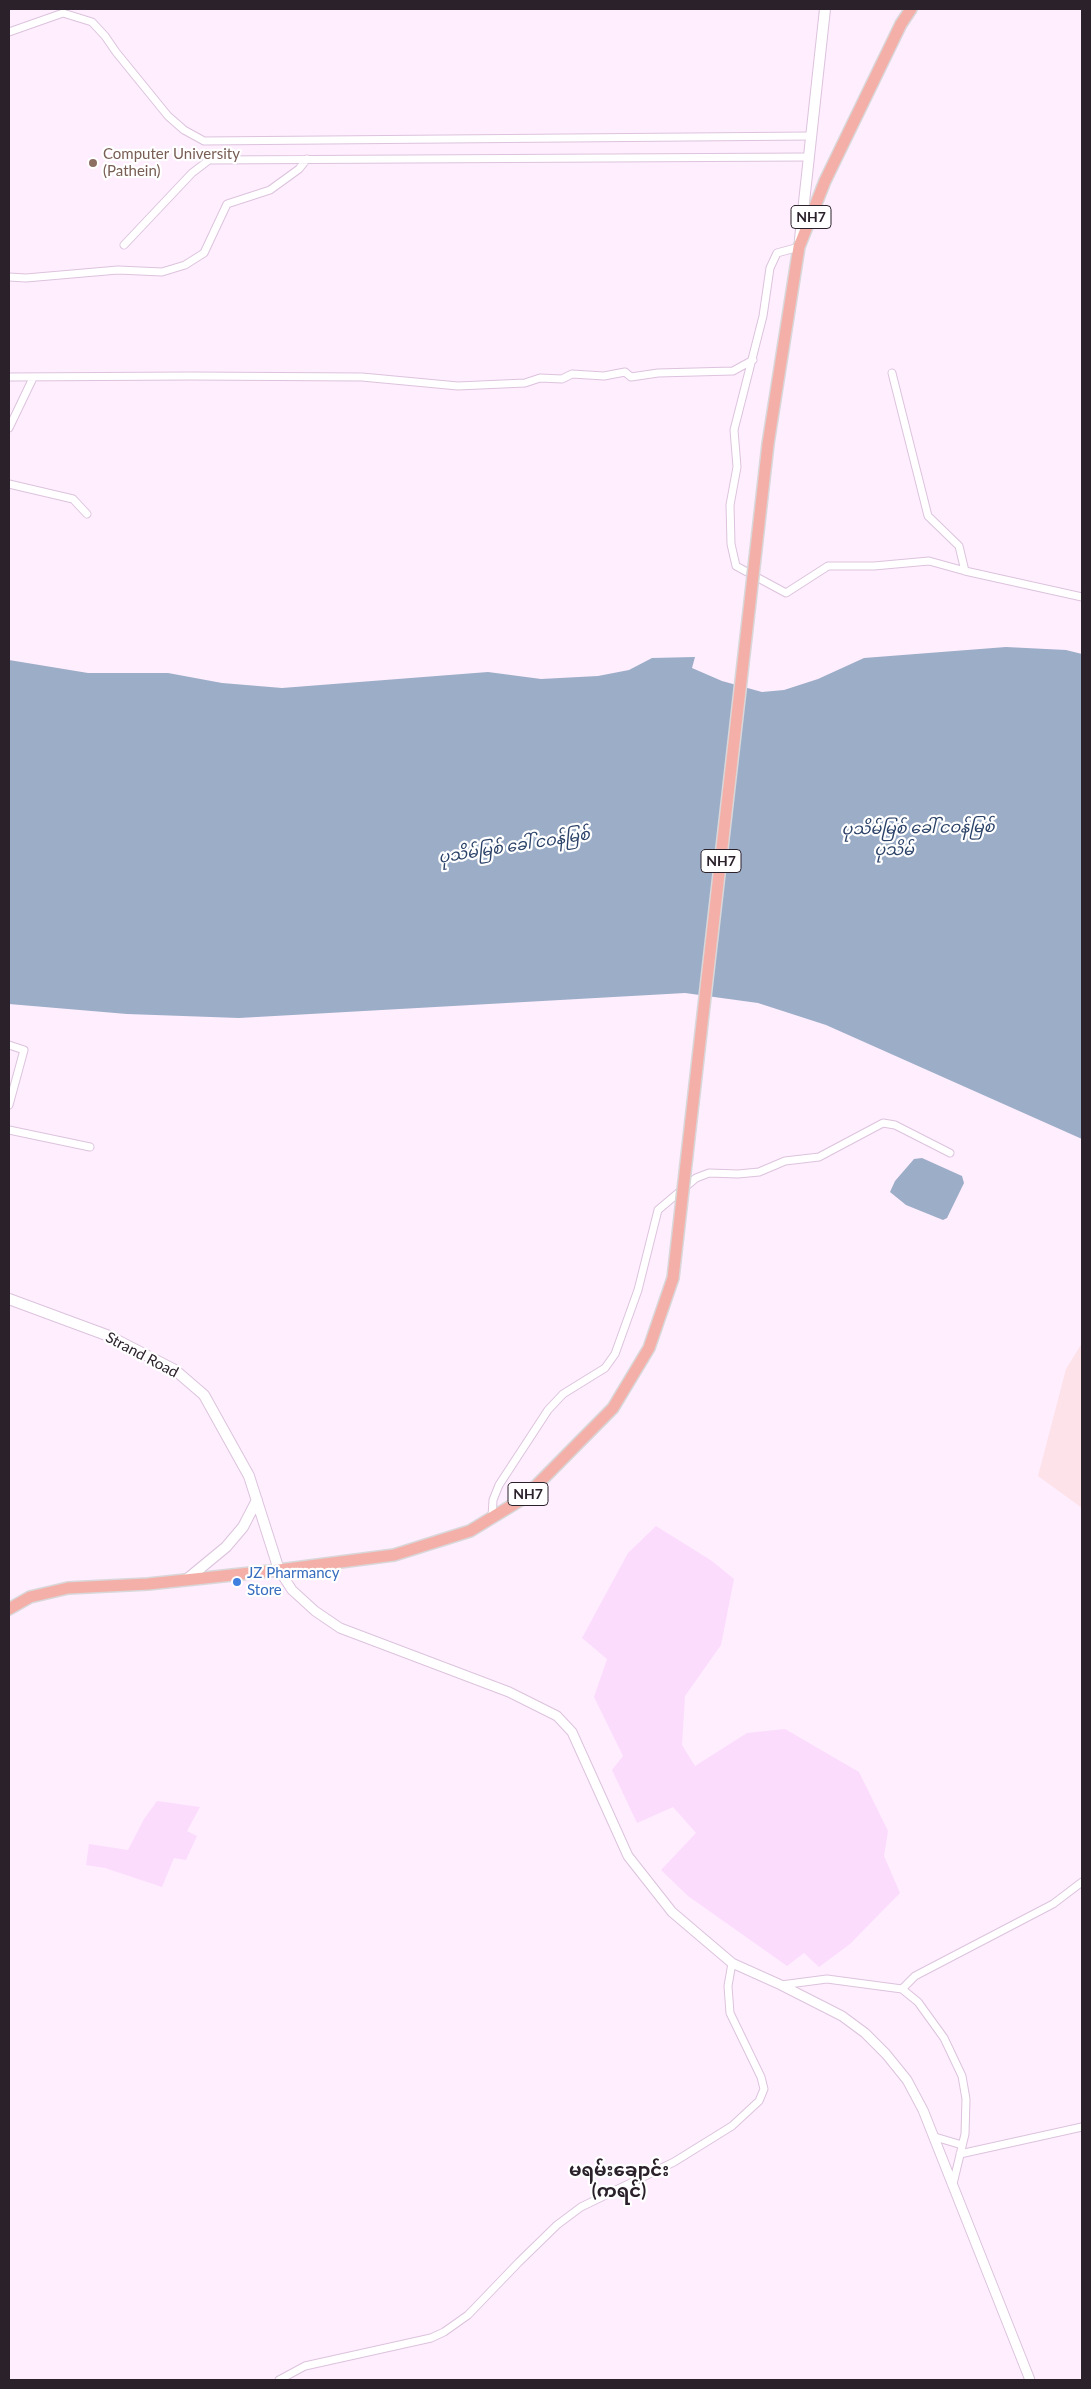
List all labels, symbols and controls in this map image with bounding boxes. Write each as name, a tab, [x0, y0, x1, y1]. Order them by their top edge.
place label: Computer University (Pathein)	[103, 145, 240, 180]
marker: Computer University (Pathein)	[87, 157, 99, 169]
road number: NH7	[791, 206, 831, 228]
water label: ပုသိမ်မြစ် ခေါ် ငဝန်မြစ်	[841, 817, 995, 839]
water label: ပုသိမ်မြစ် ခေါ် ငဝန်မြစ်	[437, 825, 591, 867]
water label: ပုသိမ်	[874, 840, 914, 860]
road number: NH7	[701, 849, 741, 872]
street label: Strand Road	[103, 1328, 181, 1382]
road number: NH7	[508, 1482, 548, 1506]
place label: JZ Pharmancy Store	[247, 1564, 340, 1599]
marker: JZ Pharmancy Store	[231, 1576, 243, 1588]
district label: မရမ်းချောင်း (ကရင်)	[569, 2159, 669, 2202]

